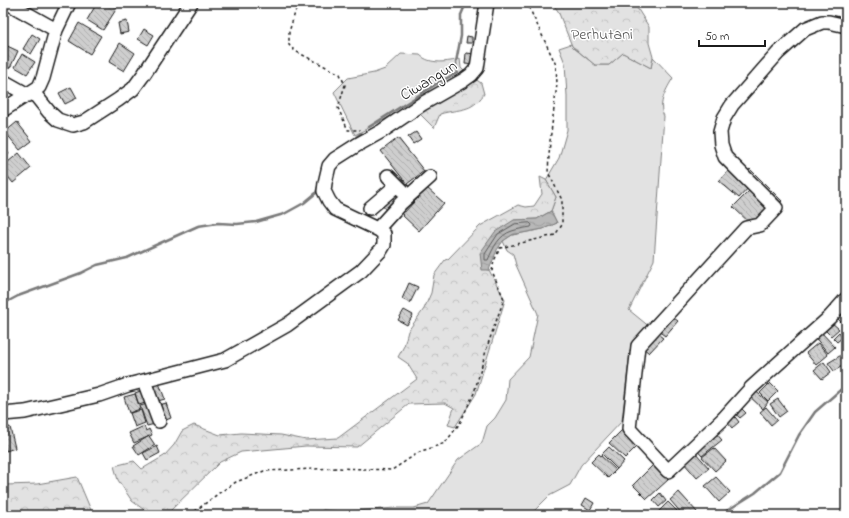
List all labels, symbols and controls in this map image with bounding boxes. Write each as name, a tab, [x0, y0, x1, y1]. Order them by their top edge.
scale bar	[699, 22, 765, 48]
park label: Perhutani	[571, 23, 633, 47]
text: 50 m	[705, 28, 729, 46]
street label: Ciwangun	[396, 54, 462, 107]

